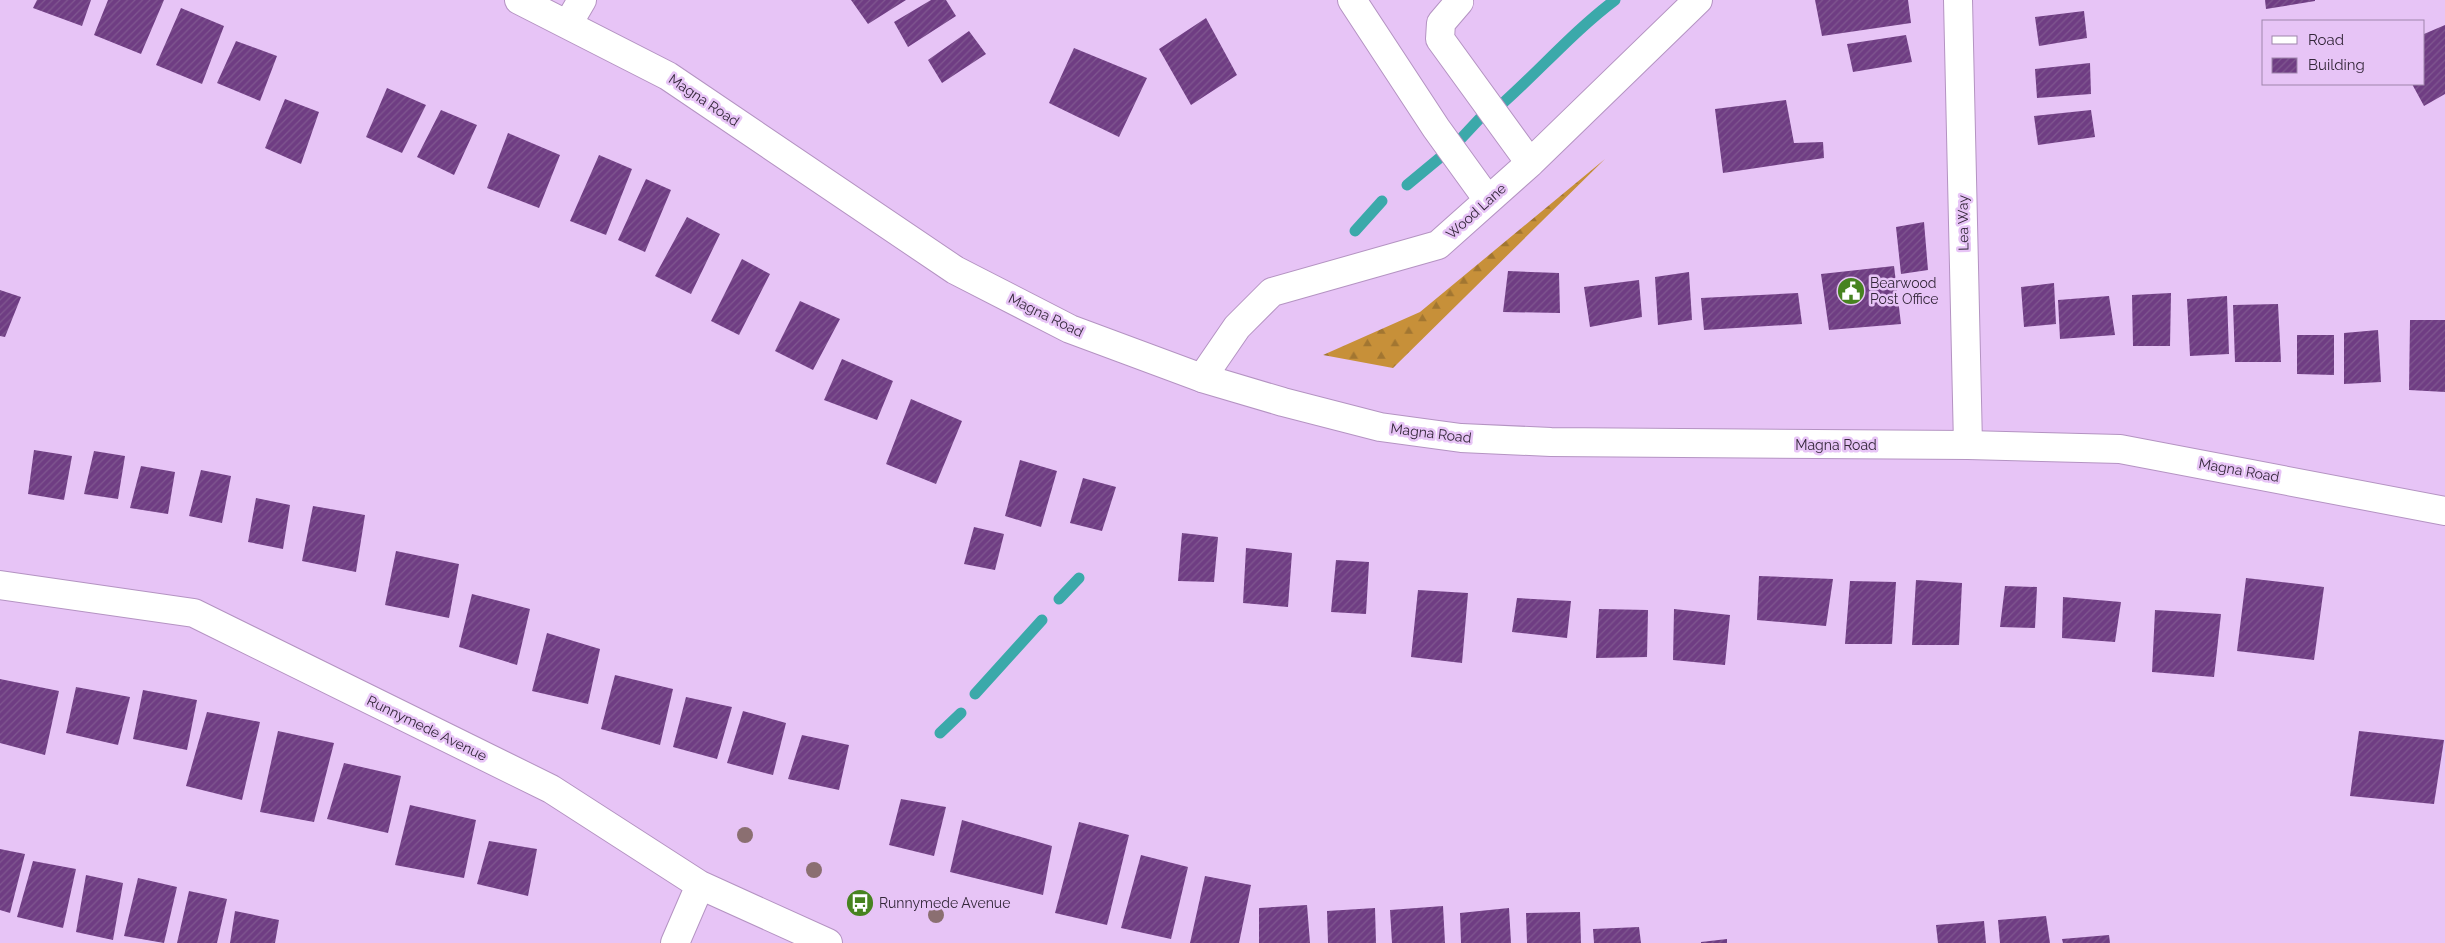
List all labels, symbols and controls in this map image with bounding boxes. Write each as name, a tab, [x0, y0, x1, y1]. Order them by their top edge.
legend	[2262, 20, 2425, 85]
text: Road	[2308, 31, 2344, 49]
text: Building	[2308, 56, 2365, 74]
street label: Magna Road	[666, 71, 742, 129]
street label: Wood Lane	[1443, 180, 1509, 242]
street label: Lea Way	[1955, 195, 1971, 251]
place label: Bearwood Post Office	[1870, 275, 1939, 307]
public building icon: Bearwood Post Office	[1836, 276, 1866, 306]
street label: Magna Road	[1006, 290, 1086, 340]
street label: Magna Road	[1390, 420, 1472, 446]
street label: Magna Road	[1795, 437, 1877, 453]
street label: Magna Road	[2198, 455, 2280, 485]
street label: Runnymede Avenue	[364, 692, 490, 764]
bus stop icon: Runnymede Avenue	[845, 888, 875, 918]
place label: Runnymede Avenue	[879, 895, 1010, 911]

